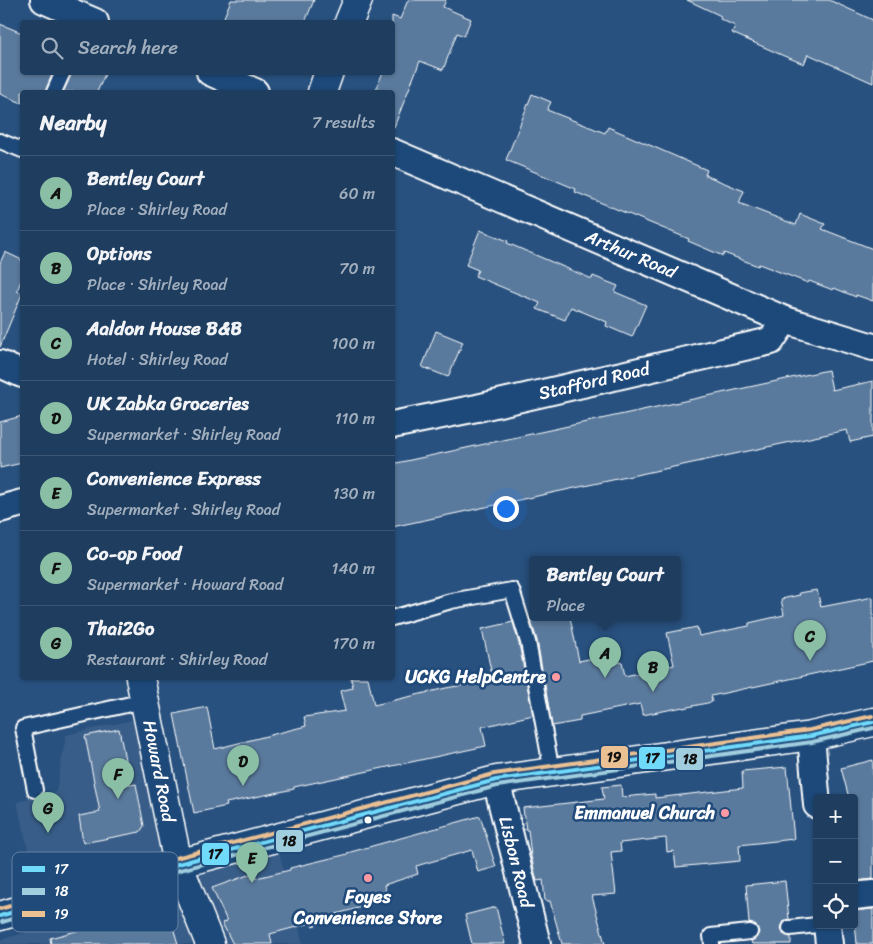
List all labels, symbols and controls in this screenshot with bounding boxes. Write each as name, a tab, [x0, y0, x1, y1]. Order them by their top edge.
search box	[20, 20, 395, 75]
text: Search here	[78, 31, 178, 64]
icon: search	[38, 34, 66, 62]
text: Nearby	[40, 104, 106, 142]
text: 7 results	[312, 108, 375, 137]
text: Bentley Court	[87, 162, 204, 195]
text: A	[51, 179, 61, 208]
text: 60 m	[339, 179, 375, 208]
text: Place · Shirley Road	[87, 195, 227, 224]
street label: Arthur Road	[579, 220, 683, 288]
text: Options	[87, 237, 152, 270]
text: B	[51, 254, 61, 283]
text: 70 m	[339, 254, 375, 283]
text: Place · Shirley Road	[87, 270, 227, 299]
text: Aaldon House B&B	[87, 312, 242, 345]
text: C	[51, 329, 61, 358]
text: 100 m	[331, 329, 375, 358]
text: Hotel · Shirley Road	[87, 345, 228, 374]
street label: Stafford Road	[535, 352, 654, 409]
text: UK Zabka Groceries	[87, 387, 249, 420]
text: D	[51, 404, 61, 433]
text: 110 m	[335, 404, 375, 433]
text: Supermarket · Shirley Road	[87, 420, 280, 449]
text: Convenience Express	[87, 462, 261, 495]
text: E	[52, 479, 60, 508]
text: 130 m	[333, 479, 375, 508]
text: Supermarket · Shirley Road	[87, 495, 280, 524]
your location	[493, 496, 519, 522]
text: Co-op Food	[87, 537, 181, 570]
text: F	[52, 554, 60, 583]
text: 140 m	[332, 554, 375, 583]
popup	[529, 556, 681, 621]
text: Bentley Court	[546, 558, 664, 591]
text: Supermarket · Howard Road	[87, 570, 283, 599]
text: Place	[546, 591, 585, 620]
text: Thai2Go	[87, 612, 155, 645]
pin: C	[794, 620, 826, 661]
text: G	[51, 629, 61, 658]
text: 170 m	[332, 629, 375, 658]
pin: A	[589, 637, 621, 678]
text: Restaurant · Shirley Road	[87, 645, 267, 674]
pin: B	[637, 651, 669, 692]
place label: UCKG HelpCentre	[405, 661, 546, 693]
marker: UCKG HelpCentre	[550, 671, 562, 683]
street label: Howard Road	[133, 717, 185, 826]
pin: D	[227, 745, 259, 786]
line badge: 19	[600, 745, 629, 769]
text: 19	[607, 745, 622, 770]
line badge: 17	[638, 746, 666, 770]
text: 17	[645, 746, 660, 771]
line badge: 18	[675, 747, 704, 771]
text: 18	[683, 747, 698, 772]
pin: F	[102, 758, 134, 799]
pin: G	[32, 792, 64, 833]
map controls	[813, 794, 858, 929]
button: +	[813, 794, 858, 839]
place label: Emmanuel Church	[574, 797, 716, 829]
marker: Emmanuel Church	[719, 807, 731, 819]
street label: Lisbon Road	[489, 813, 543, 913]
unlabelled marker	[363, 815, 373, 825]
line badge: 18	[275, 829, 304, 853]
text: 18	[282, 829, 297, 854]
button: −	[813, 839, 858, 884]
line badge: 17	[201, 842, 230, 866]
text: 17	[208, 842, 223, 867]
pin: E	[236, 842, 268, 883]
legend	[12, 852, 178, 932]
text: 17	[54, 857, 69, 882]
marker: Foyes Convenience Store	[362, 872, 374, 884]
text: 18	[54, 879, 69, 904]
place label: Foyes Convenience Store	[293, 881, 443, 934]
button: locate	[813, 884, 858, 929]
text: 19	[54, 902, 69, 927]

